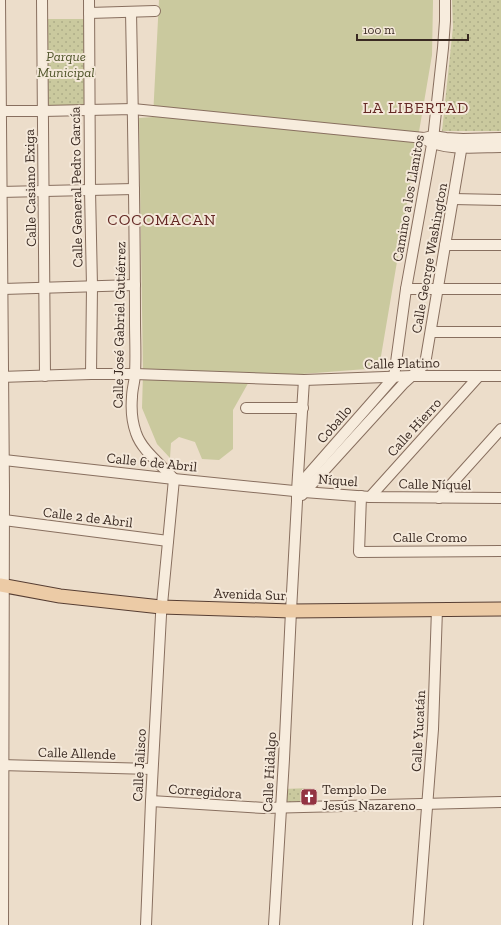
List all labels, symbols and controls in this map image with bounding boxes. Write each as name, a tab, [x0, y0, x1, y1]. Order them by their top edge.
scale bar	[357, 16, 468, 42]
text: 100 m	[363, 23, 395, 37]
park label: Parque Municipal	[37, 48, 95, 81]
district label: LA LIBERTAD	[363, 98, 469, 117]
street label: Calle General Pedro García	[67, 106, 86, 268]
street label: Calle Casiano Exiga	[21, 129, 40, 247]
street label: Camino a los Llanitos	[389, 133, 428, 263]
street label: Calle George Washington	[408, 182, 451, 335]
district label: COCOMACAN	[107, 210, 217, 229]
street label: Calle José Gabriel Gutiérrez	[110, 241, 129, 409]
street label: Calle Platino	[364, 354, 440, 373]
street label: Calle Hierro	[384, 395, 445, 460]
street label: Coballo	[313, 402, 356, 447]
street label: Calle 6 de Abril	[106, 449, 198, 476]
street label: Níquel	[318, 471, 359, 490]
street label: Calle Níquel	[399, 475, 472, 494]
street label: Calle 2 de Abril	[42, 504, 134, 531]
street label: Calle Cromo	[393, 529, 467, 546]
street label: Avenida Sur	[213, 585, 287, 604]
street label: Calle Yucatán	[408, 690, 429, 772]
street label: Calle Jalisco	[129, 728, 150, 802]
street label: Calle Hidalgo	[259, 731, 280, 813]
street label: Calle Allende	[38, 744, 117, 763]
street label: Corregidora	[168, 780, 243, 803]
place label: Templo De Jesús Nazareno	[322, 781, 416, 814]
church icon: Templo De Jesús Nazareno	[299, 787, 319, 807]

